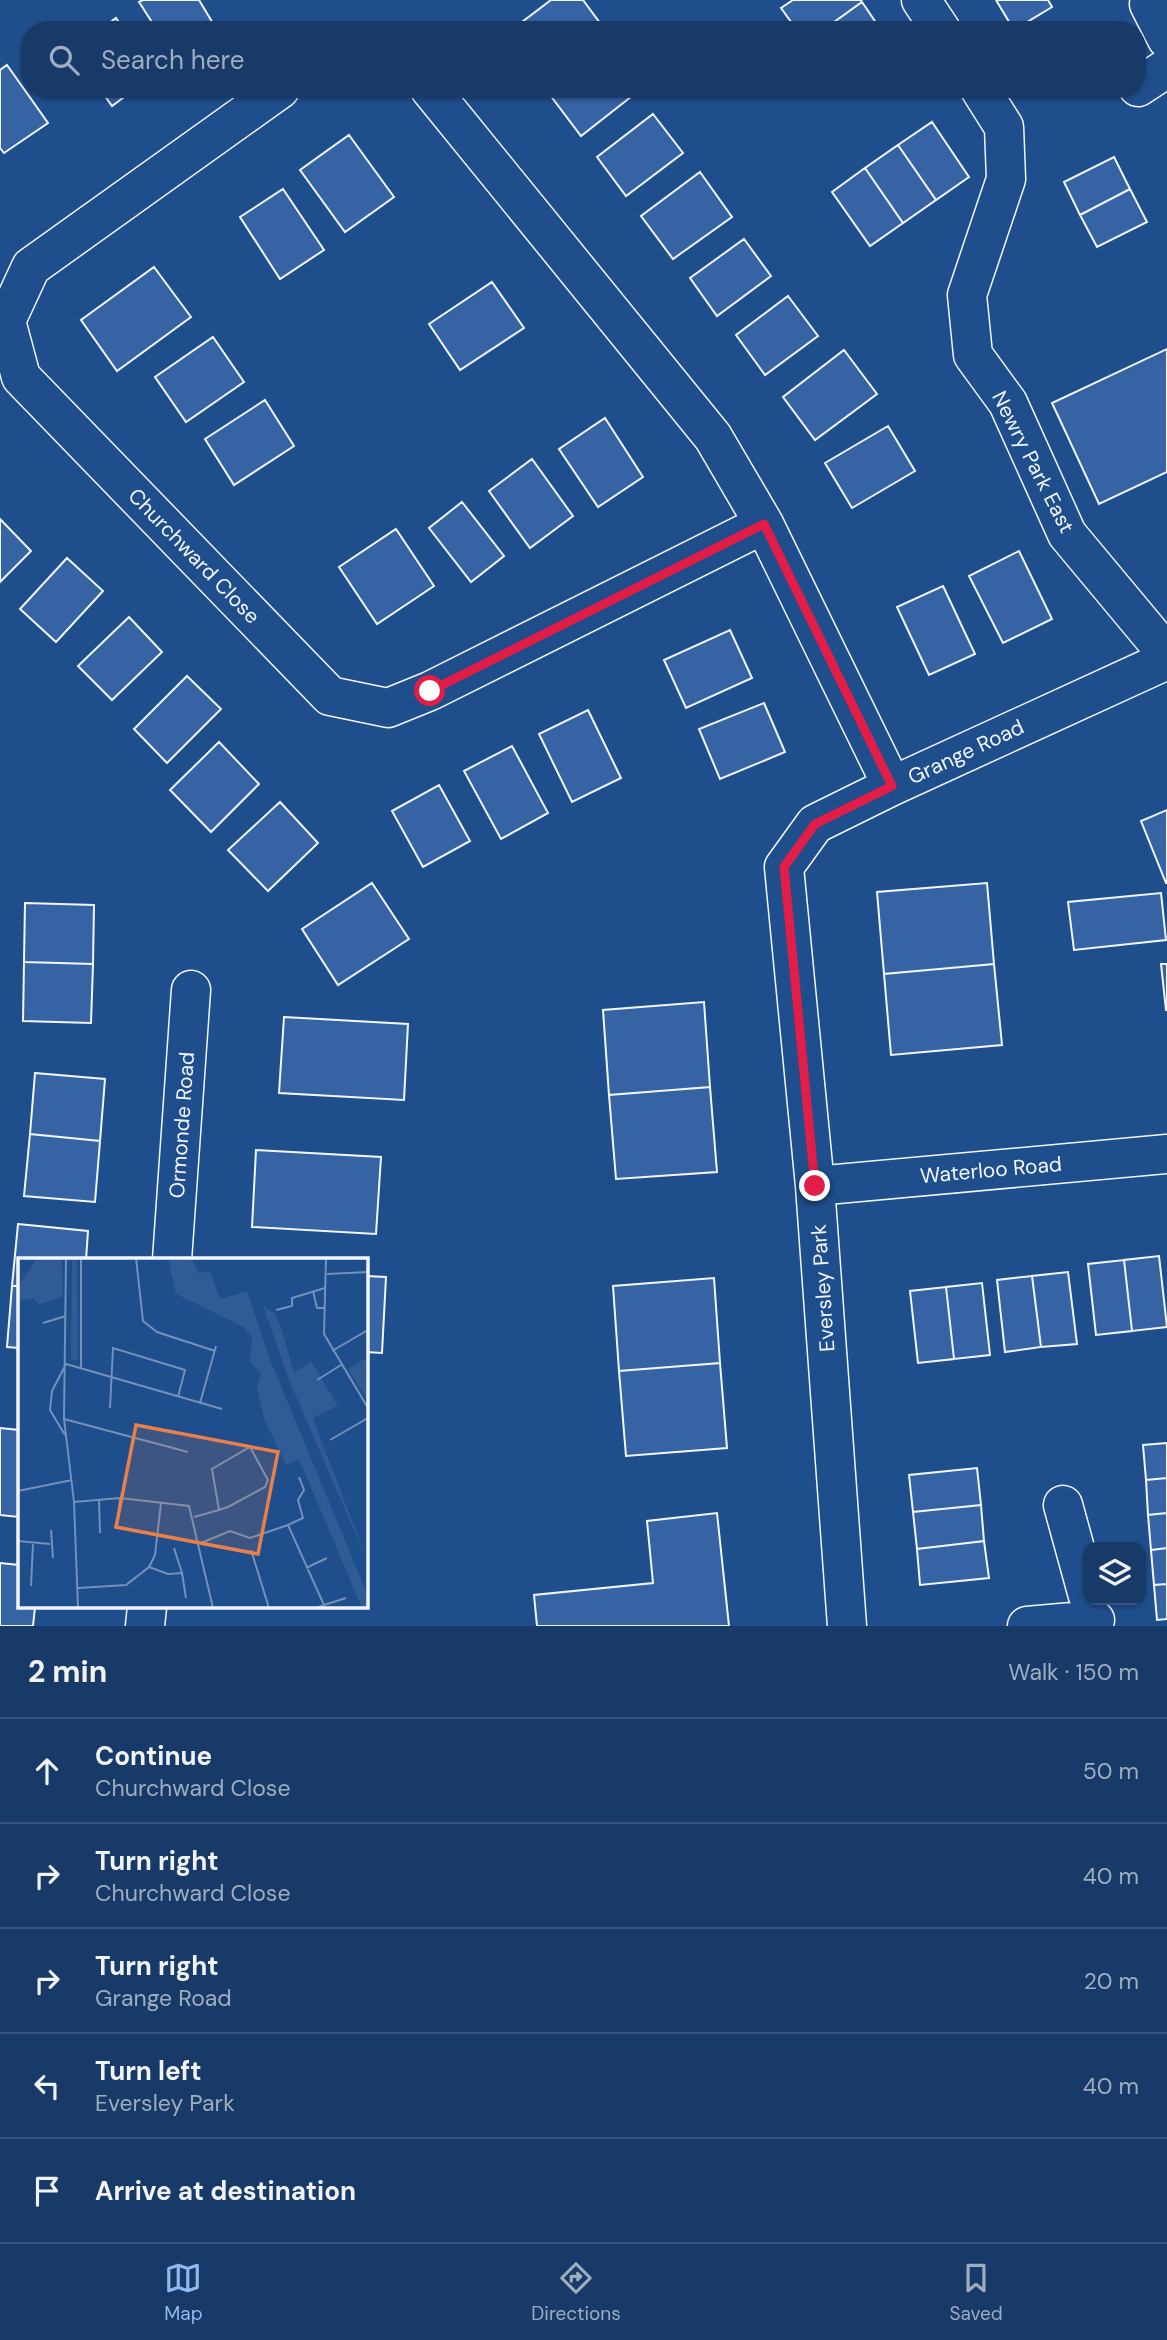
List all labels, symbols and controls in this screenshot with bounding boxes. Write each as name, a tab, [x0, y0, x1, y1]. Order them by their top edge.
search box	[21, 21, 1146, 98]
icon: search	[45, 41, 83, 79]
text: Search here	[101, 43, 244, 77]
street label: Newry Park East	[985, 386, 1081, 538]
street label: Churchward Close	[122, 482, 266, 630]
route start	[414, 675, 445, 706]
street label: Grange Road	[903, 713, 1029, 791]
street label: Ormonde Road	[163, 1051, 201, 1199]
street label: Waterloo Road	[919, 1150, 1063, 1190]
route end	[799, 1170, 830, 1201]
street label: Eversley Park	[805, 1223, 841, 1353]
inset map	[18, 1258, 368, 1608]
map controls	[1083, 1542, 1146, 1605]
button: layers	[1083, 1542, 1146, 1605]
text: 2 min	[28, 1652, 107, 1691]
text: Walk · 150 m	[1008, 1657, 1139, 1687]
text: Continue	[95, 1739, 212, 1773]
icon: ahead	[28, 1752, 66, 1790]
text: 50 m	[1083, 1756, 1139, 1786]
text: Churchward Close	[95, 1773, 290, 1803]
text: Turn right	[95, 1844, 219, 1878]
icon: right	[28, 1857, 66, 1895]
text: 40 m	[1083, 1861, 1139, 1891]
text: Churchward Close	[95, 1878, 290, 1908]
text: Turn right	[95, 1949, 219, 1983]
icon: right	[28, 1962, 66, 2000]
text: 20 m	[1084, 1966, 1139, 1996]
text: Grange Road	[95, 1983, 232, 2013]
text: Turn left	[95, 2054, 202, 2088]
icon: left	[28, 2067, 66, 2105]
text: 40 m	[1083, 2071, 1139, 2101]
text: Eversley Park	[95, 2088, 235, 2118]
icon: arrive	[28, 2172, 66, 2210]
text: Arrive at destination	[95, 2174, 356, 2208]
tab: Map	[164, 2259, 203, 2326]
tab: Directions	[531, 2259, 621, 2326]
tab: Saved	[949, 2259, 1003, 2326]

